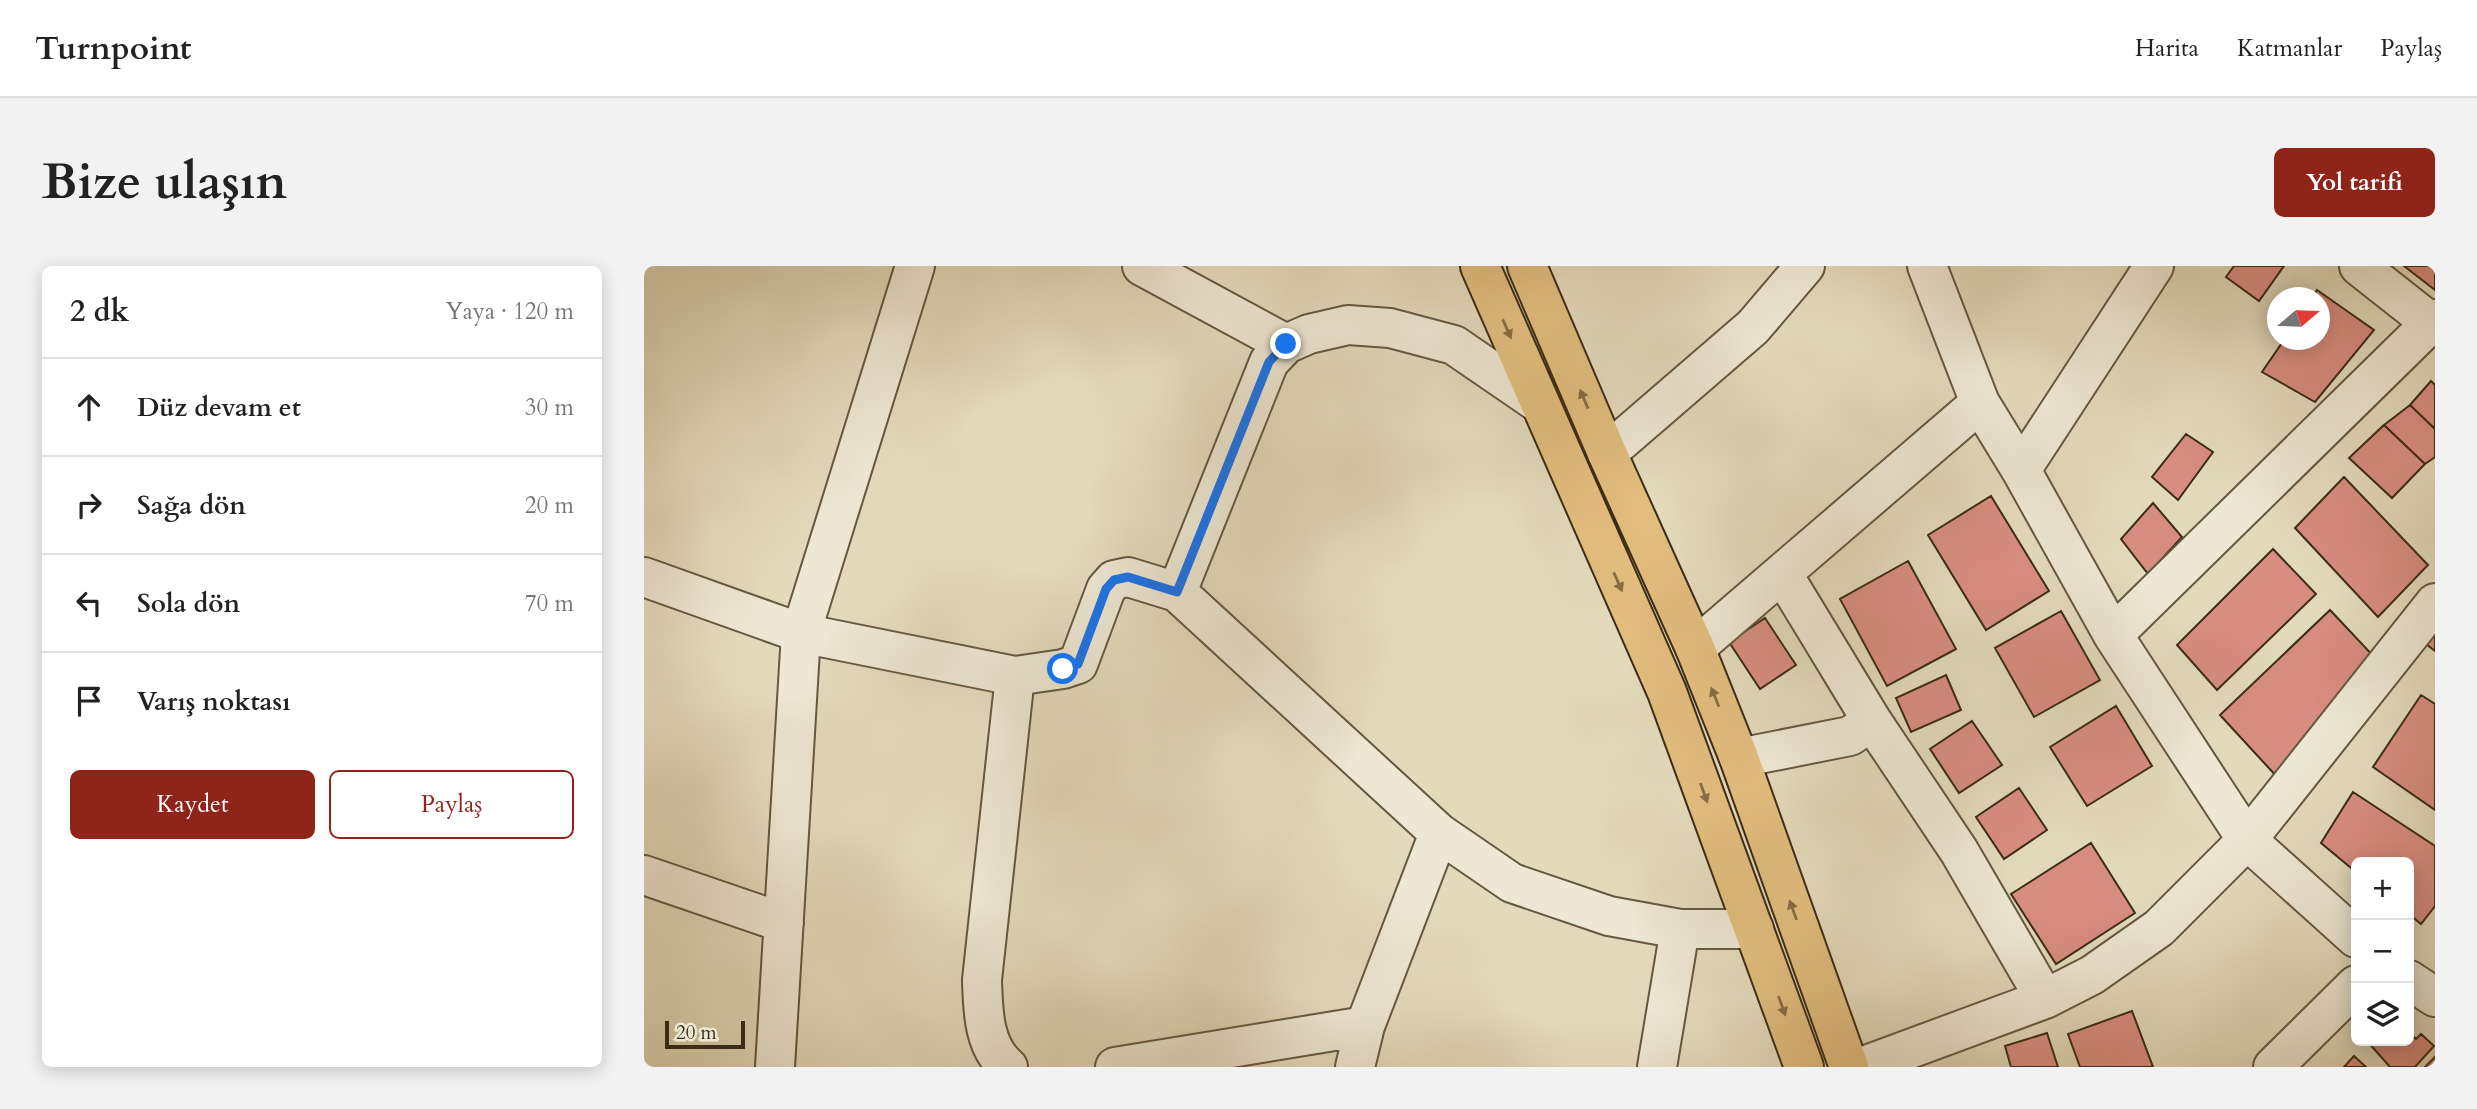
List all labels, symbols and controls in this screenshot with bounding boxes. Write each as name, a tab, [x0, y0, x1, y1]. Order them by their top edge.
text: Turnpoint	[35, 26, 191, 71]
text: Harita	[2135, 32, 2199, 65]
text: Katmanlar	[2237, 32, 2342, 65]
text: Paylaş	[2380, 32, 2442, 65]
button: Yol tarifi	[2274, 148, 2435, 217]
text: Bize ulaşın	[42, 149, 287, 216]
north arrow	[2267, 287, 2330, 350]
text: 2 dk	[70, 291, 129, 332]
text: Yaya · 120 m	[446, 296, 574, 327]
one-way arrow	[1502, 318, 1513, 339]
route end	[1270, 328, 1301, 359]
icon: ahead	[70, 388, 108, 426]
one-way arrow	[1578, 388, 1589, 409]
text: Düz devam et	[137, 390, 301, 425]
text: 30 m	[525, 392, 574, 423]
icon: right	[70, 486, 108, 524]
text: Sağa dön	[137, 488, 246, 523]
text: 20 m	[525, 490, 574, 521]
one-way arrow	[1612, 572, 1624, 592]
icon: left	[70, 584, 108, 622]
text: Sola dön	[137, 586, 240, 621]
text: 70 m	[525, 588, 574, 619]
route start	[1047, 653, 1078, 684]
icon: arrive	[70, 682, 108, 720]
text: Varış noktası	[137, 684, 290, 719]
one-way arrow	[1709, 686, 1720, 707]
button: Kaydet	[70, 770, 315, 839]
button: Paylaş	[329, 770, 574, 839]
one-way arrow	[1699, 782, 1710, 803]
map controls	[2351, 857, 2414, 1046]
button: +	[2351, 857, 2414, 920]
one-way arrow	[1787, 900, 1798, 921]
button: −	[2351, 920, 2414, 983]
button: layers	[2351, 983, 2414, 1046]
one-way arrow	[1776, 996, 1787, 1017]
scale bar	[665, 1018, 746, 1050]
text: 20 m	[676, 1020, 717, 1046]

